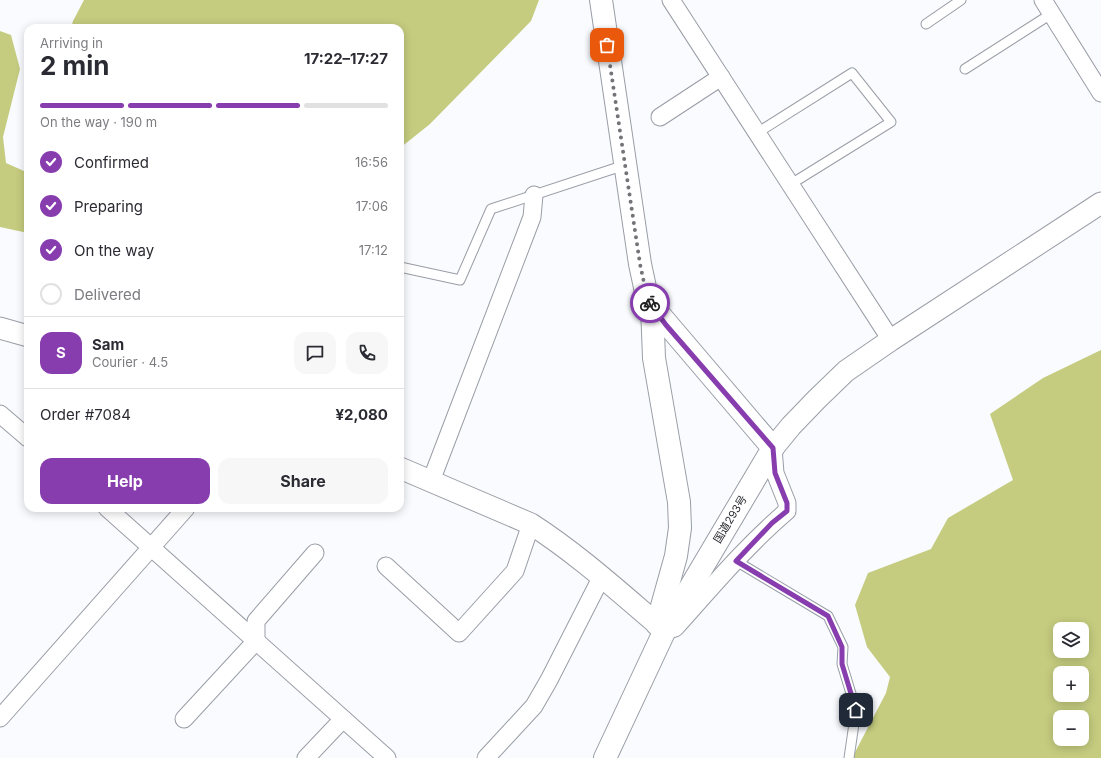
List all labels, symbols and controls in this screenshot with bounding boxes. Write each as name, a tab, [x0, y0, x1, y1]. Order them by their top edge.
pin	[590, 28, 624, 62]
icon: bag	[596, 34, 618, 56]
text: Arriving in	[40, 35, 103, 51]
text: 17:22–17:27	[304, 49, 388, 68]
text: 2 min	[40, 50, 110, 81]
text: On the way · 190 m	[40, 114, 157, 130]
icon: check	[40, 151, 62, 173]
text: Confirmed	[74, 153, 149, 172]
text: 16:56	[355, 154, 388, 170]
icon: check	[40, 195, 62, 217]
text: Preparing	[74, 197, 143, 216]
text: 17:06	[356, 198, 388, 214]
icon: check	[40, 239, 62, 261]
text: On the way	[74, 241, 154, 260]
text: 17:12	[359, 242, 388, 258]
courier	[630, 283, 670, 323]
text: Delivered	[74, 285, 141, 304]
icon: bike	[639, 292, 661, 314]
button: chat	[294, 332, 336, 374]
button: phone	[346, 332, 388, 374]
text: Sam	[92, 335, 124, 354]
text: S	[56, 343, 66, 362]
text: Courier · 4.5	[92, 354, 168, 370]
text: Order #7084	[40, 405, 131, 424]
text: ¥2,080	[335, 405, 388, 424]
button: Help	[40, 458, 210, 504]
button: Share	[218, 458, 388, 504]
street label: 国道293号	[710, 493, 750, 545]
map controls	[1053, 622, 1089, 746]
button: layers	[1053, 622, 1089, 658]
button: +	[1053, 666, 1089, 702]
pin	[839, 693, 873, 727]
icon: home	[845, 699, 867, 721]
button: −	[1053, 710, 1089, 746]

